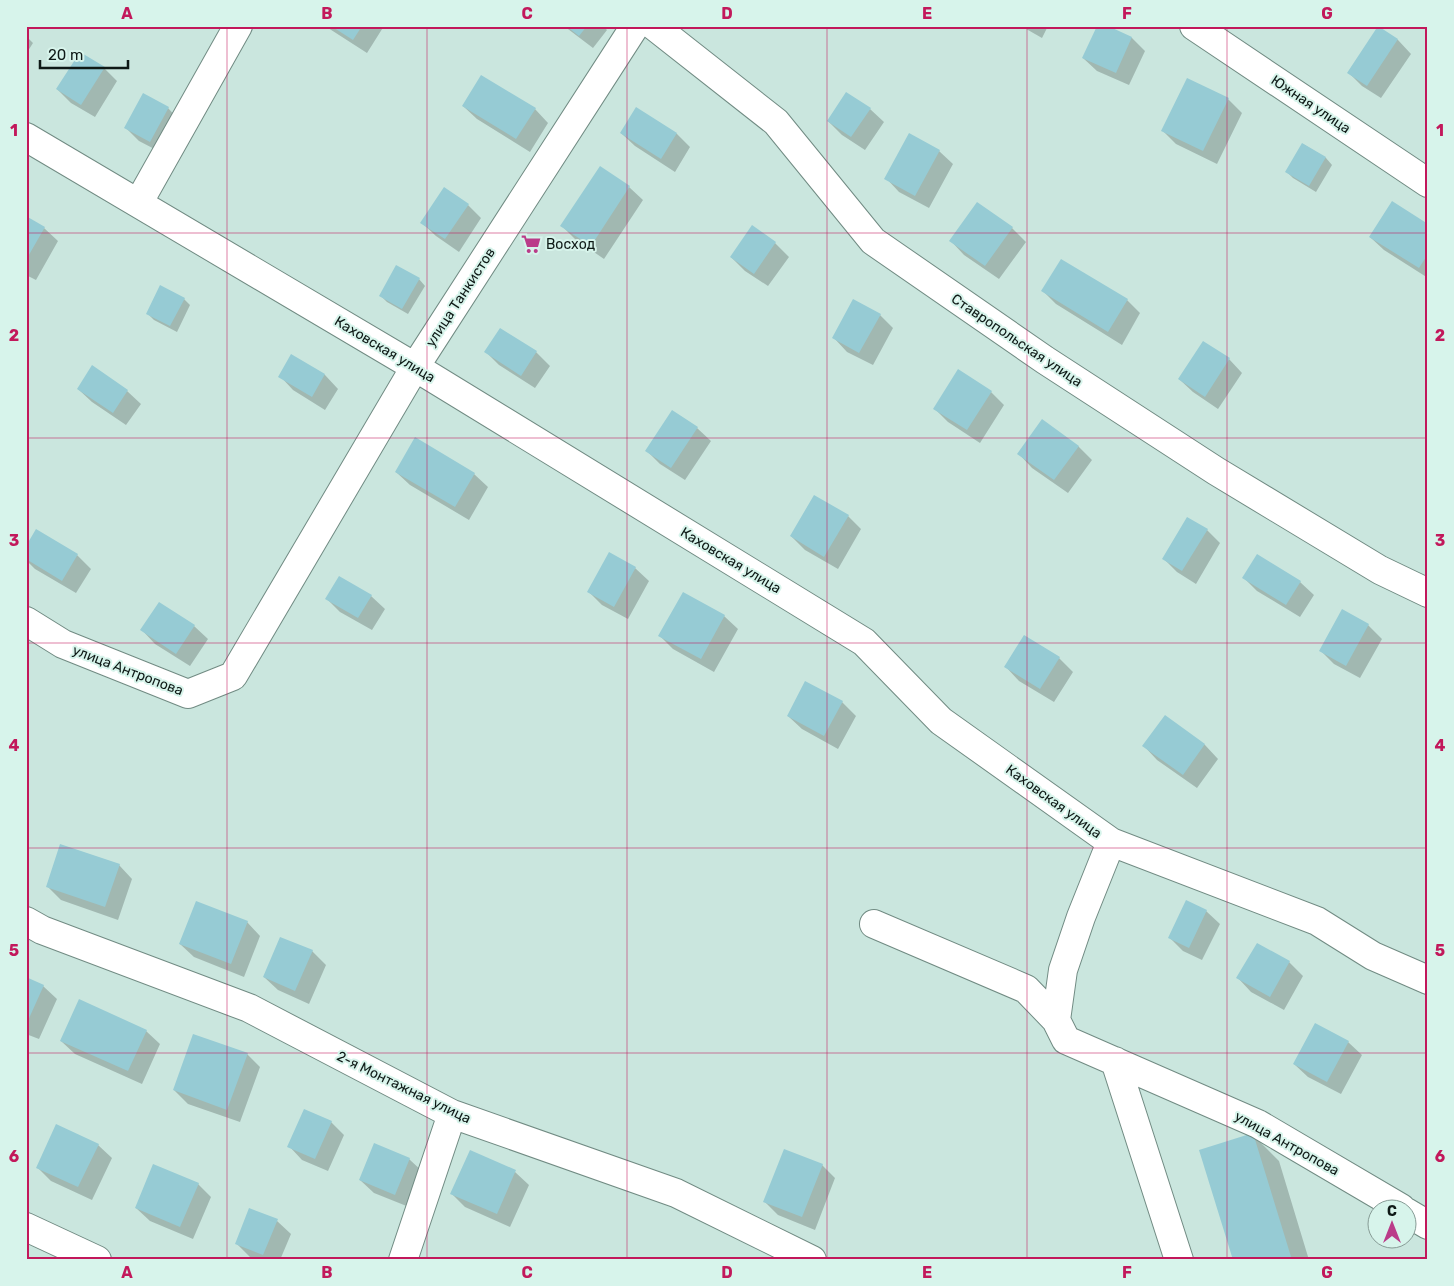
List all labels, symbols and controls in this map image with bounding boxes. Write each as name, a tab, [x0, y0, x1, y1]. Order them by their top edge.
text: A	[121, 4, 133, 23]
text: B	[321, 4, 333, 23]
text: C	[521, 4, 533, 23]
text: D	[721, 4, 733, 23]
text: E	[922, 4, 932, 23]
text: F	[1122, 4, 1132, 23]
text: G	[1321, 4, 1333, 23]
scale bar	[40, 38, 128, 70]
text: 20 m	[48, 46, 83, 64]
street label: Южная улица	[1268, 72, 1354, 137]
text: 1	[10, 121, 18, 140]
text: 1	[1436, 121, 1444, 140]
supermarket icon: Восход	[520, 233, 542, 255]
place label: Восход	[546, 236, 595, 253]
street label: улица Танкистов	[422, 244, 499, 350]
street label: Ставропольская улица	[948, 290, 1085, 391]
street label: Каховская улица	[331, 313, 438, 386]
text: 2	[9, 326, 19, 345]
text: 2	[1435, 326, 1445, 345]
street label: Каховская улица	[677, 524, 784, 597]
text: 3	[9, 531, 19, 550]
text: 3	[1435, 531, 1445, 550]
street label: улица Антропова	[70, 642, 186, 699]
text: 4	[9, 736, 20, 755]
text: 4	[1435, 736, 1446, 755]
street label: Каховская улица	[1002, 761, 1105, 842]
text: 5	[9, 941, 19, 960]
text: 5	[1435, 941, 1445, 960]
street label: 2-я Монтажная улица	[334, 1048, 474, 1127]
street label: улица Антропова	[1231, 1108, 1342, 1179]
text: 6	[9, 1147, 19, 1166]
text: 6	[1435, 1147, 1445, 1166]
north arrow	[1366, 1198, 1416, 1248]
text: С	[1387, 1203, 1397, 1220]
text: A	[121, 1263, 133, 1282]
text: B	[321, 1263, 333, 1282]
text: C	[521, 1263, 533, 1282]
text: D	[721, 1263, 733, 1282]
text: E	[922, 1263, 932, 1282]
text: F	[1122, 1263, 1132, 1282]
text: G	[1321, 1263, 1333, 1282]

